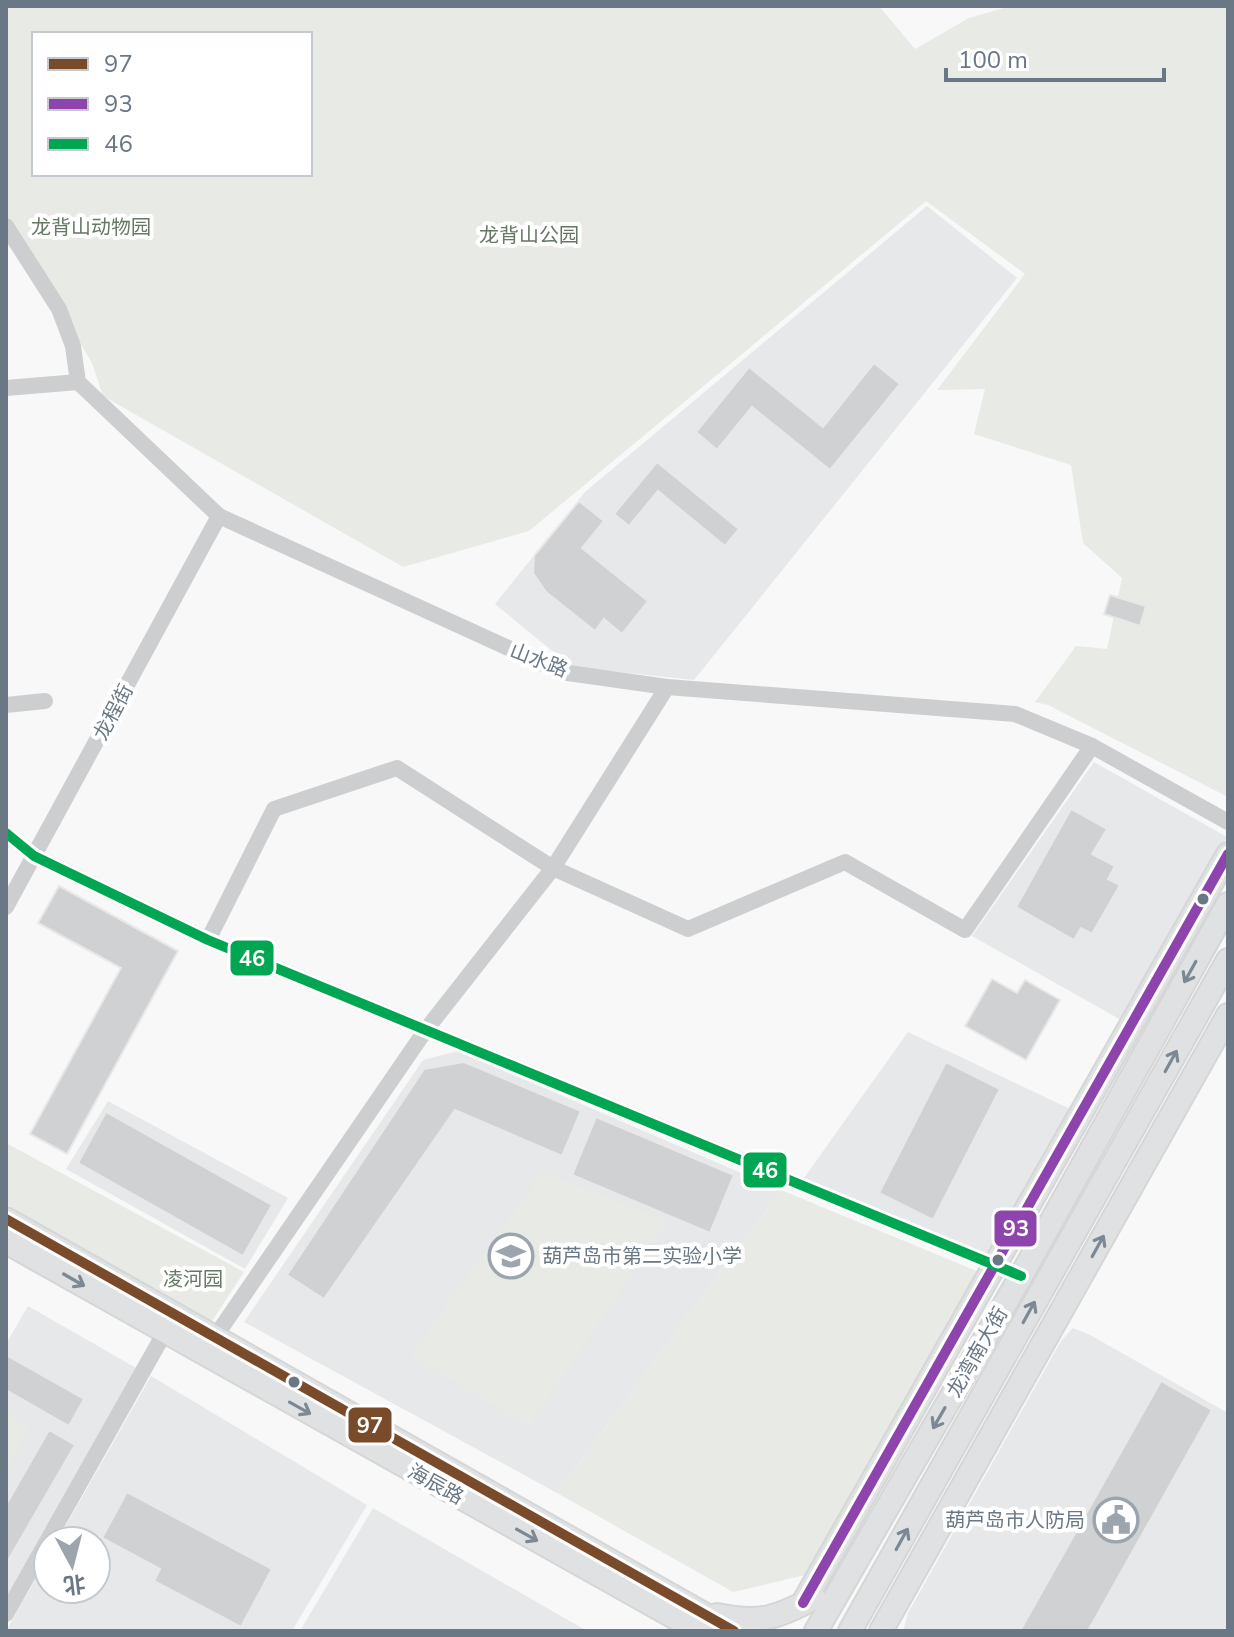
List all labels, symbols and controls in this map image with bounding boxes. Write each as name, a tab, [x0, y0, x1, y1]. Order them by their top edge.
legend	[32, 32, 312, 176]
scale bar	[946, 32, 1164, 82]
text: 100 m	[958, 44, 1028, 76]
text: 97	[104, 48, 133, 80]
text: 93	[104, 88, 133, 120]
text: 46	[104, 128, 133, 160]
park label: 龙背山动物园	[31, 214, 151, 241]
park label: 龙背山公园	[479, 222, 579, 249]
street label: 山水路	[506, 637, 572, 684]
street label: 龙程街	[87, 679, 139, 745]
unlabelled marker	[1195, 891, 1211, 907]
line badge: 46	[229, 939, 275, 977]
text: 46	[239, 944, 265, 974]
one-way arrow	[1182, 960, 1198, 983]
one-way arrow	[1163, 1050, 1179, 1073]
line badge: 46	[742, 1151, 788, 1189]
text: 46	[752, 1156, 778, 1186]
line badge: 93	[993, 1209, 1038, 1248]
text: 93	[1003, 1214, 1029, 1244]
school or university icon: 葫芦岛市第二实验小学	[487, 1232, 535, 1280]
one-way arrow	[1090, 1235, 1106, 1258]
place label: 葫芦岛市第二实验小学	[542, 1243, 742, 1270]
unlabelled marker	[990, 1252, 1006, 1268]
park label: 凌河园	[163, 1266, 223, 1293]
one-way arrow	[62, 1272, 85, 1288]
one-way arrow	[1022, 1301, 1038, 1324]
street label: 龙湾南大街	[941, 1302, 1014, 1402]
unlabelled marker	[286, 1374, 302, 1390]
one-way arrow	[288, 1400, 311, 1416]
line badge: 97	[347, 1406, 393, 1444]
one-way arrow	[931, 1406, 946, 1430]
text: 97	[357, 1411, 383, 1441]
street label: 海辰路	[403, 1458, 469, 1511]
public building icon: 葫芦岛市人防局	[1092, 1496, 1140, 1544]
place label: 葫芦岛市人防局	[945, 1507, 1085, 1534]
north arrow	[32, 1525, 112, 1605]
one-way arrow	[515, 1527, 538, 1543]
one-way arrow	[895, 1527, 910, 1551]
text: 北	[62, 1568, 87, 1600]

